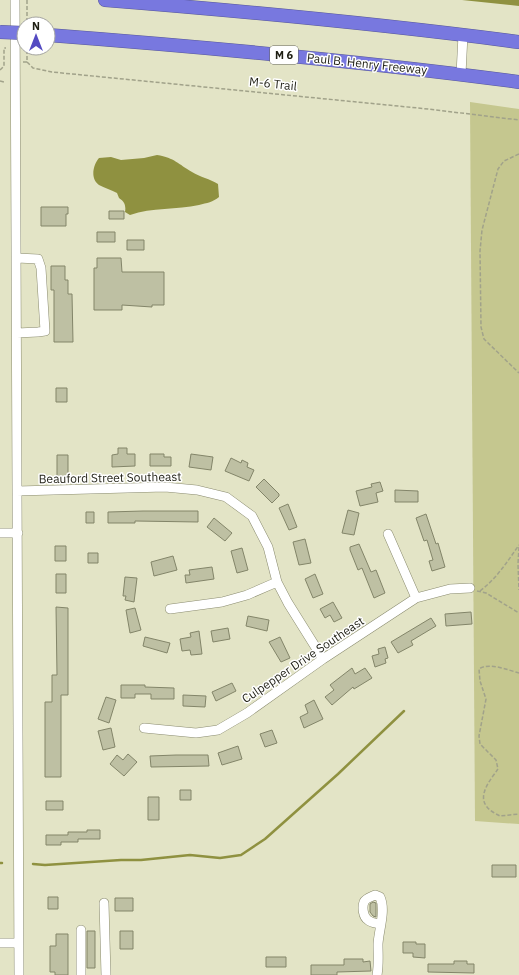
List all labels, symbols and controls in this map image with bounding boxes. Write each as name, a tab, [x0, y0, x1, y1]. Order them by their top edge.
north arrow	[16, 16, 56, 56]
text: N	[32, 19, 40, 33]
road number: M 6	[270, 46, 298, 64]
street label: Paul B. Henry Freeway	[306, 50, 428, 77]
street label: M-6 Trail	[248, 74, 298, 93]
street label: Beauford Street Southeast	[39, 469, 181, 486]
street label: Culpepper Drive Southeast	[239, 613, 367, 706]

